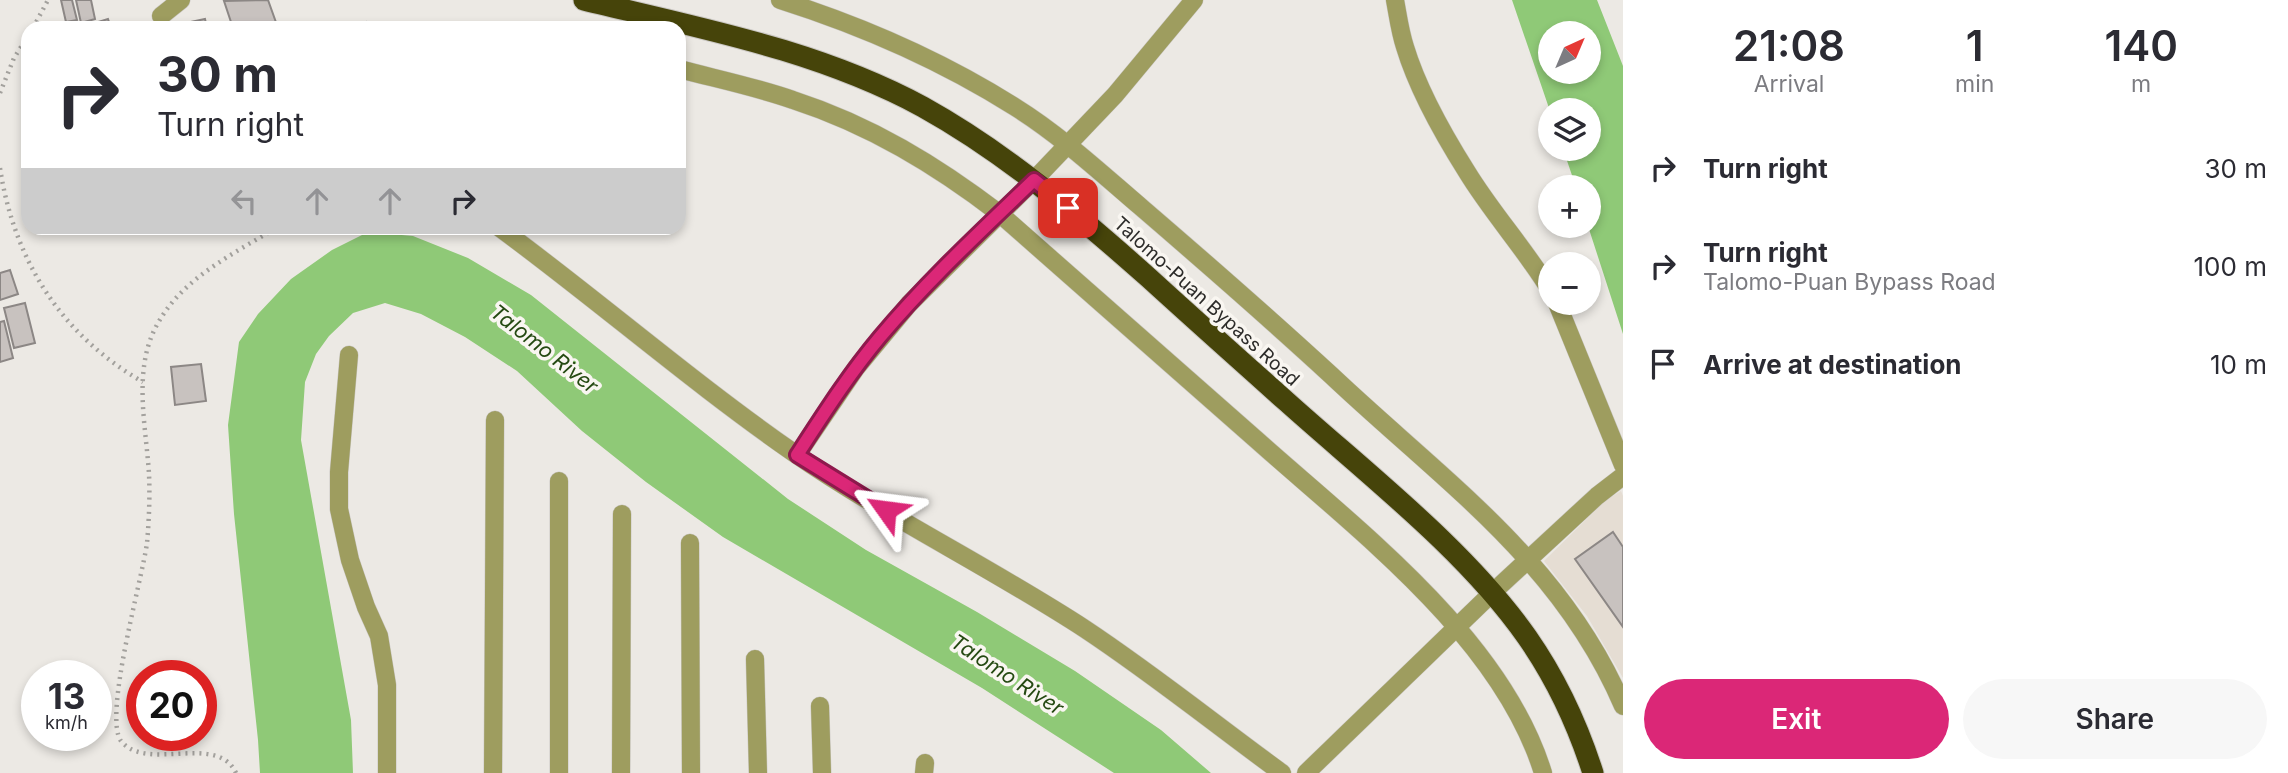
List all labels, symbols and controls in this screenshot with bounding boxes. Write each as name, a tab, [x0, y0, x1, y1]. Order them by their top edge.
text: 21:08	[1733, 20, 1845, 71]
text: 1	[1966, 20, 1984, 71]
text: 140	[2104, 20, 2178, 71]
north arrow	[1538, 21, 1601, 84]
map controls	[1538, 21, 1601, 315]
text: 30 m	[157, 45, 278, 104]
icon: right	[42, 49, 133, 140]
text: Arrival	[1754, 70, 1824, 98]
text: min	[1955, 70, 1994, 98]
text: m	[2131, 70, 2151, 98]
button: layers	[1538, 98, 1601, 161]
text: Turn right	[157, 105, 304, 144]
icon: right	[1644, 149, 1682, 187]
text: Turn right	[1703, 153, 1828, 184]
text: 30 m	[2204, 153, 2267, 184]
button: +	[1538, 175, 1601, 238]
pin	[1038, 178, 1098, 238]
icon: left	[225, 182, 263, 220]
icon: ahead	[298, 182, 336, 220]
icon: ahead	[371, 182, 409, 220]
icon: right	[444, 182, 482, 220]
icon: arrive	[1049, 189, 1087, 227]
street label: Talomo-Puan Bypass Road	[1109, 212, 1304, 391]
text: Turn right	[1703, 237, 1828, 268]
icon: right	[1644, 247, 1682, 285]
text: 100 m	[2194, 251, 2267, 282]
button: −	[1538, 252, 1601, 315]
text: Talomo-Puan Bypass Road	[1703, 268, 1996, 296]
water label: Talomo River	[486, 299, 604, 399]
icon: arrive	[1644, 345, 1682, 383]
text: Arrive at destination	[1703, 349, 1962, 380]
text: 10 m	[2210, 349, 2267, 380]
position arrow	[849, 473, 923, 547]
water label: Talomo River	[946, 629, 1069, 721]
speed limit sign: 20	[126, 660, 217, 751]
text: 13	[48, 675, 85, 717]
button: Exit	[1644, 679, 1949, 759]
button: Share	[1963, 679, 2267, 759]
text: km/h	[45, 712, 88, 733]

